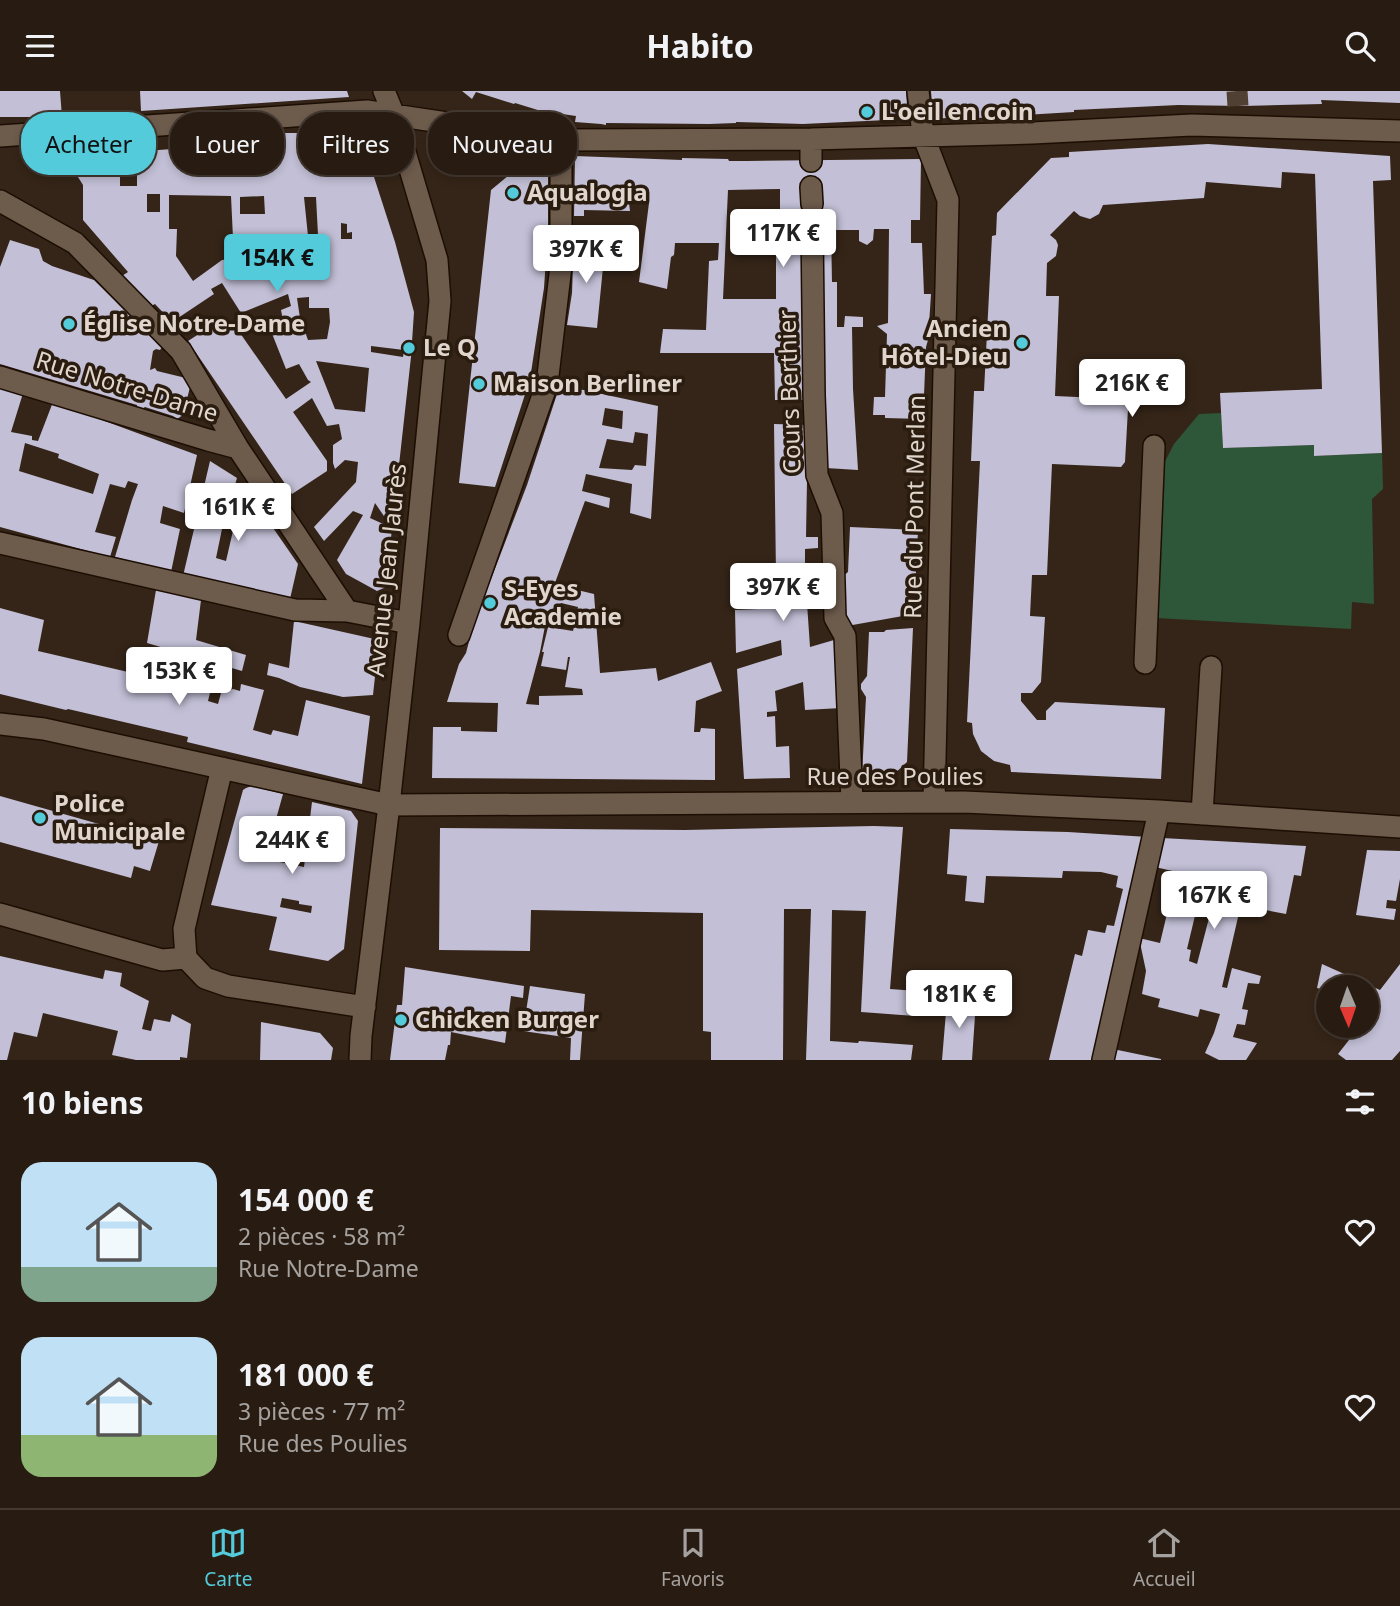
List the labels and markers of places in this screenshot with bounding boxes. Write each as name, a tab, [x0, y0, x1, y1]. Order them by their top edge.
place label: L'oeil en coin	[881, 94, 1034, 127]
marker: L'oeil en coin	[859, 104, 875, 120]
place label: Aqualogia	[527, 175, 648, 208]
marker: Aqualogia	[505, 185, 521, 201]
pin: 117K €	[726, 209, 840, 269]
pin: 397K €	[529, 225, 643, 285]
pin: 154K €	[220, 235, 334, 294]
place label: Église Notre-Dame	[83, 306, 305, 339]
place label: Ancien Hôtel-Dieu	[880, 311, 1008, 372]
marker: Église Notre-Dame	[61, 316, 77, 332]
place label: Le Q	[423, 330, 476, 363]
marker: Ancien Hôtel-Dieu	[1014, 335, 1030, 351]
marker: Le Q	[401, 340, 417, 356]
pin: 216K €	[1075, 359, 1189, 419]
place label: Maison Berliner	[493, 366, 682, 399]
marker: Maison Berliner	[471, 376, 487, 392]
pin: 161K €	[181, 483, 295, 543]
pin: 397K €	[726, 563, 840, 623]
place label: S-Eyes Academie	[504, 571, 622, 632]
marker: S-Eyes Academie	[482, 595, 498, 611]
pin: 153K €	[122, 647, 236, 707]
place label: Police Municipale	[54, 786, 186, 847]
marker: Police Municipale	[32, 810, 48, 826]
pin: 244K €	[235, 817, 349, 876]
pin: 167K €	[1157, 871, 1271, 931]
pin: 181K €	[902, 971, 1016, 1030]
place label: Chicken Burger	[415, 1002, 599, 1035]
marker: Chicken Burger	[393, 1012, 409, 1028]

